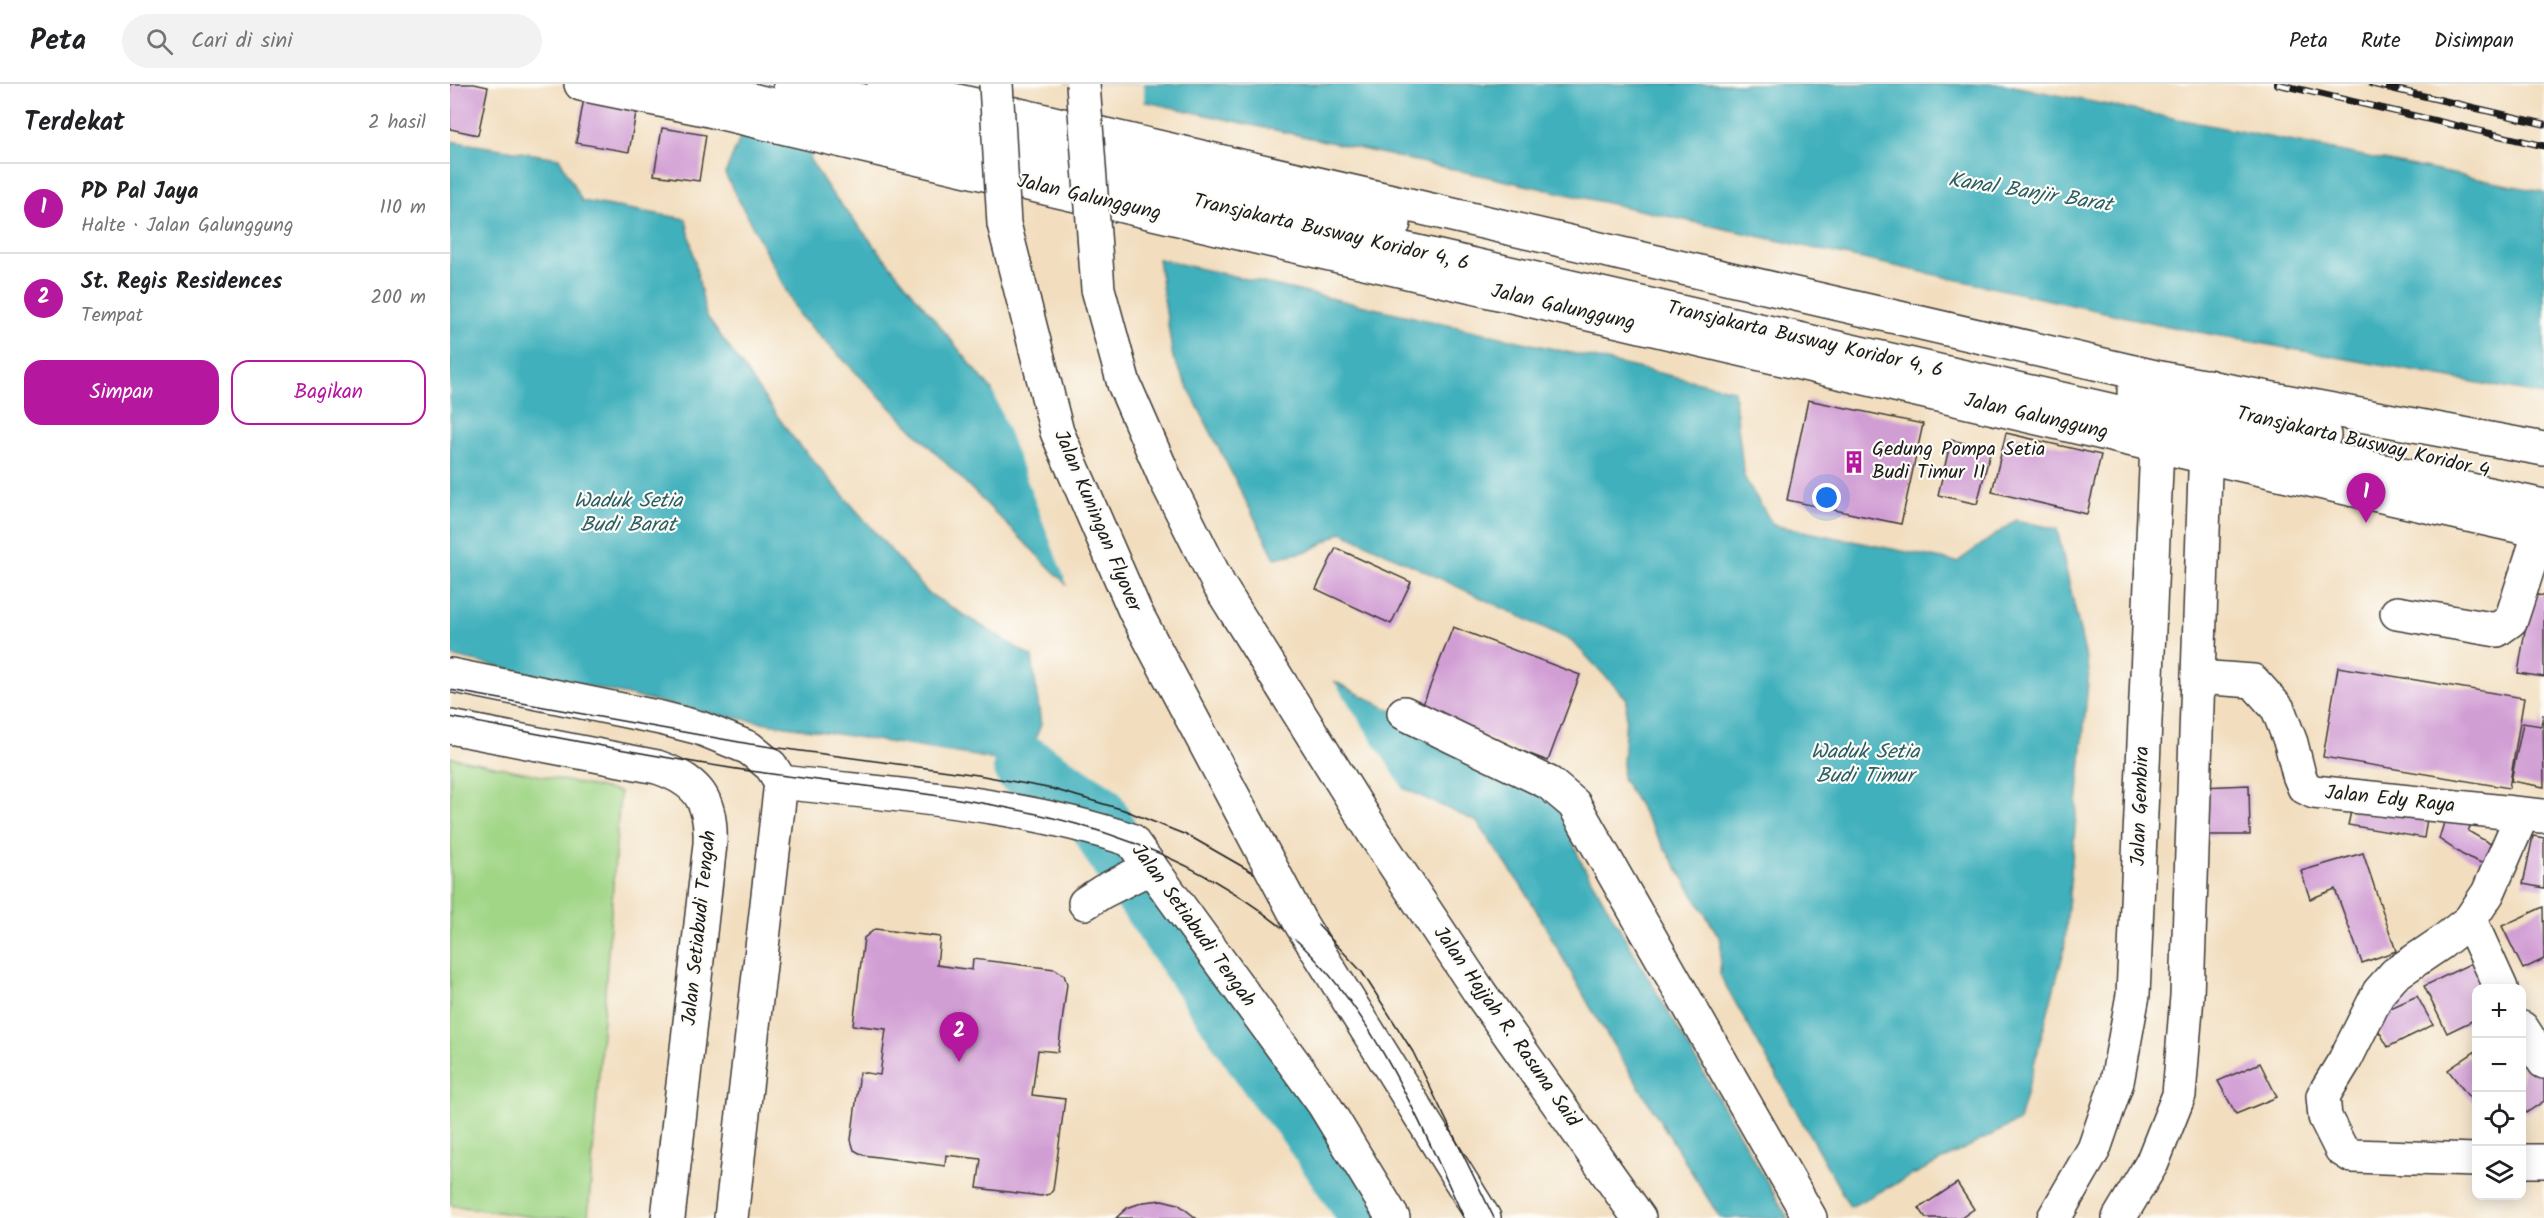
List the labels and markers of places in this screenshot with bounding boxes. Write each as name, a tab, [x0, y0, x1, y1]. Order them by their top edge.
place label: Gedung Pompa Setia Budi Timur II	[1872, 434, 2045, 489]
building icon: Gedung Pompa Setia Budi Timur II	[1841, 449, 1867, 475]
pin: 1	[2346, 474, 2386, 523]
pin: 2	[940, 1012, 978, 1062]

